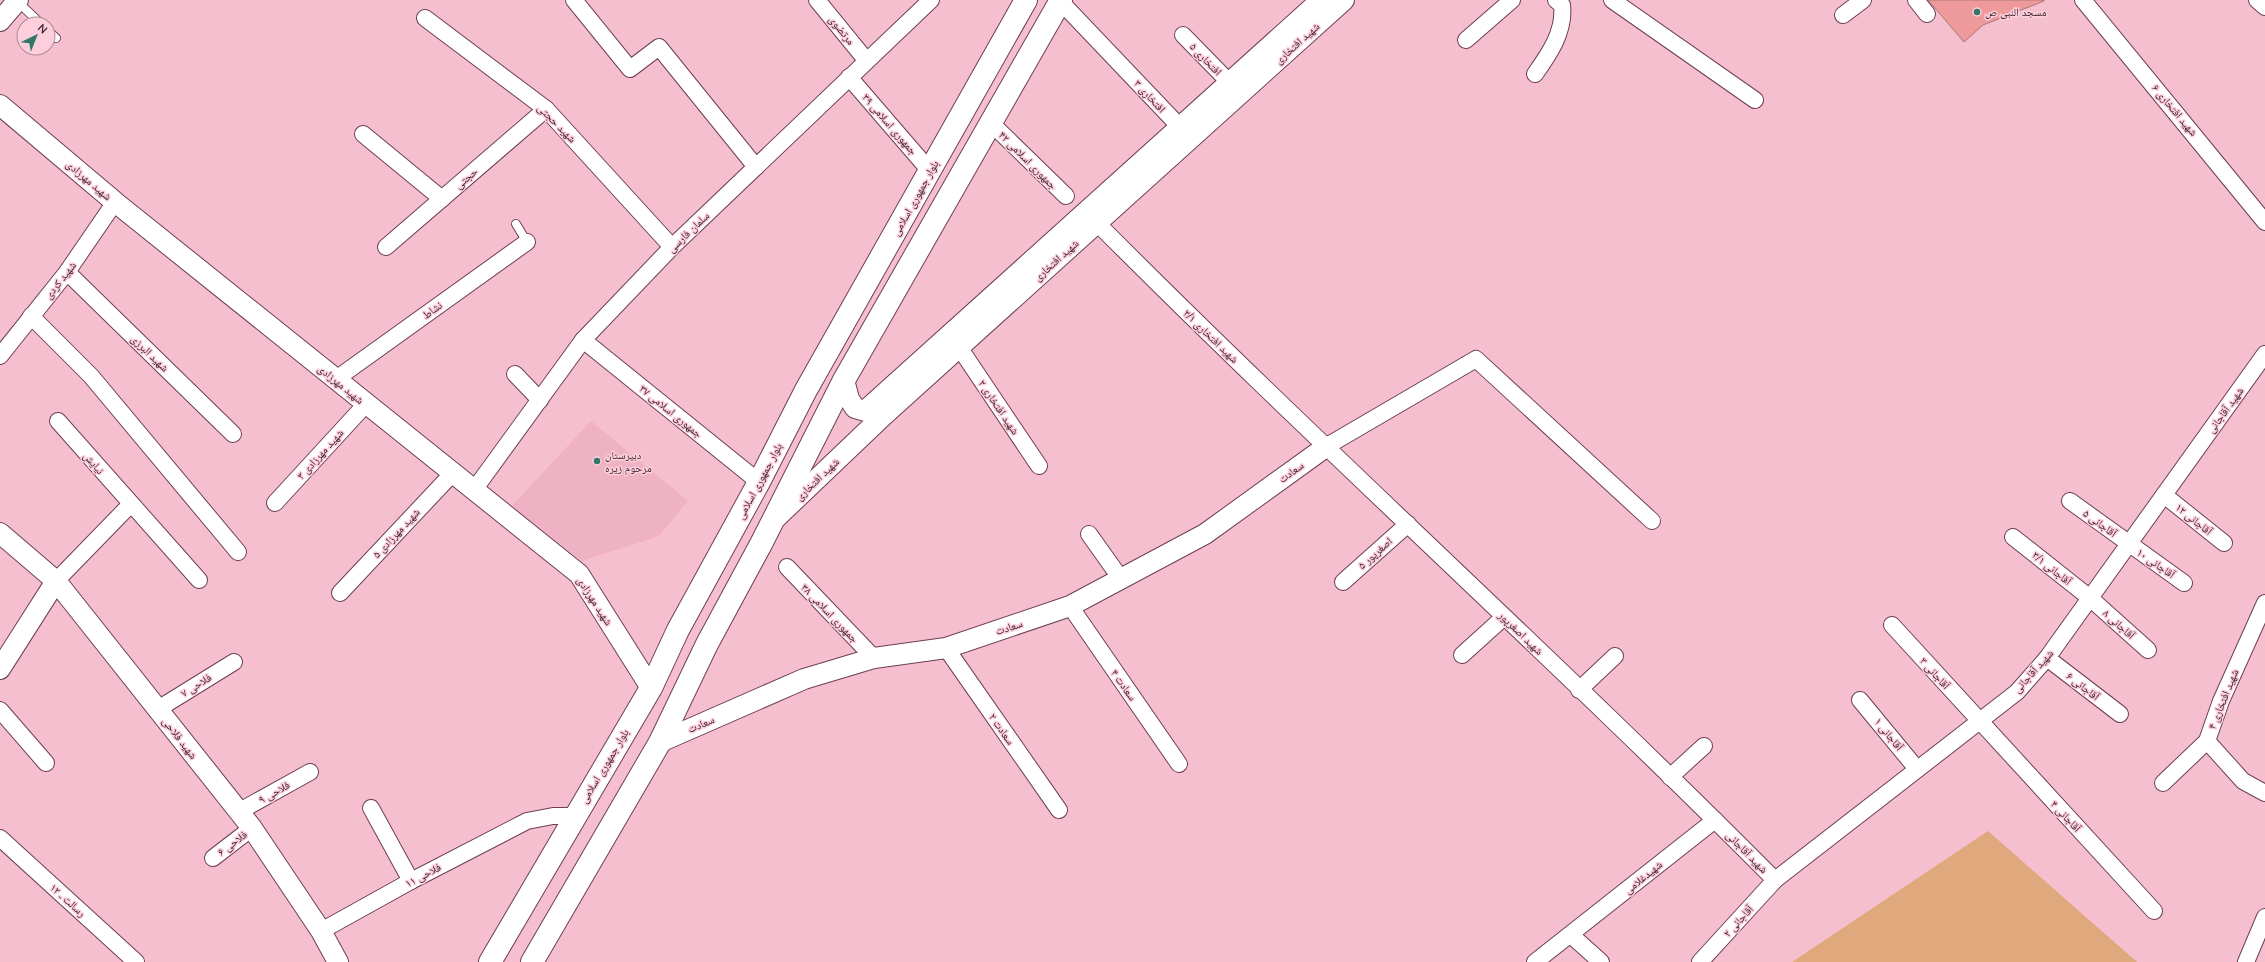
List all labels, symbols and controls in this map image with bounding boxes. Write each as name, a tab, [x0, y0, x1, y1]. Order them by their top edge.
place label: مسجد النبی ص	[1985, 5, 2047, 20]
marker: مسجد النبی ص	[1972, 7, 1982, 17]
street label: مرتضوی	[825, 12, 858, 48]
north arrow	[16, 16, 56, 56]
street label: شهید افتخاری	[1272, 19, 1323, 68]
text: N	[34, 21, 51, 37]
street label: افتخاری ۵	[1186, 40, 1225, 79]
street label: افتخاری ۳	[1130, 77, 1169, 116]
street label: شهید افتخاری ۶	[2148, 81, 2201, 139]
street label: جمهوری اسلامی ۳۹	[859, 90, 920, 158]
street label: شهید حجتی	[534, 101, 579, 146]
street label: جمهوری اسلامی ۴۲	[995, 128, 1060, 193]
street label: شهید مهرزادی	[63, 157, 115, 204]
street label: بلوار جمهوری اسلامی	[888, 158, 942, 239]
street label: حجتی	[452, 164, 481, 193]
street label: سلمان فارسی	[664, 209, 713, 256]
street label: شهید افتخاری	[1031, 236, 1082, 285]
street label: شهید کردی	[41, 258, 80, 302]
street label: نشاط	[419, 298, 445, 323]
street label: شهید افتخاری ۲/۱	[1180, 306, 1242, 367]
street label: شهید البرزی	[128, 332, 172, 375]
street label: شهید مهرزادی	[314, 361, 367, 408]
street label: شهید افتخاری ۲	[975, 377, 1023, 438]
street label: جمهوری اسلامی ۳۷	[636, 381, 705, 441]
street label: شهید آقاجانی	[2204, 384, 2247, 436]
street label: شهید مهرزادی ۳	[294, 426, 347, 483]
street label: بلوار جمهوری اسلامی	[733, 440, 786, 522]
place label: دبیرستان مرحوم زیره	[605, 448, 652, 476]
street label: نیایش	[80, 449, 107, 478]
street label: شهید افتخاری	[792, 455, 843, 504]
marker: دبیرستان مرحوم زیره	[592, 456, 602, 466]
street label: سعادت	[1276, 458, 1307, 487]
street label: آقاجانی ۱۲	[2172, 500, 2215, 539]
street label: شهید مهرزادی ۵	[369, 505, 423, 562]
street label: آقاجانی ۵	[2080, 506, 2120, 541]
street label: اصغرپور ۵	[1355, 534, 1396, 573]
street label: آقاجانی ۱۰	[2134, 545, 2178, 582]
street label: آقاجانی ۳/۱	[2029, 548, 2075, 589]
street label: شهید مهرزادی	[573, 574, 616, 629]
street label: جمهوری اسلامی ۳۸	[798, 581, 862, 646]
street label: آقاجانی ۸	[2099, 606, 2138, 643]
street label: شهید اصغرپور	[1494, 608, 1546, 659]
street label: سعادت	[994, 616, 1025, 639]
street label: شهید آقاجانی	[2010, 646, 2057, 696]
street label: آقاجانی ۳	[1916, 654, 1953, 693]
street label: سعادت ۴	[1107, 666, 1140, 704]
street label: شهید افتخاری ۴	[2205, 667, 2242, 731]
street label: آقاجانی ۶	[2063, 669, 2103, 704]
street label: فلاحی ۷	[178, 670, 215, 701]
street label: سعادت ۲	[985, 710, 1018, 748]
street label: سعادت	[686, 712, 717, 737]
street label: شهید فلاحی	[159, 714, 201, 762]
street label: آقاجانی ۱	[1871, 715, 1907, 754]
street label: بلوار جمهوری اسلامی	[576, 726, 633, 806]
street label: فلاحی ۹	[256, 778, 293, 807]
street label: آقاجانی ۴	[2047, 797, 2084, 836]
street label: فلاحی ۶	[214, 827, 251, 860]
street label: شهید آقاجانی	[1722, 828, 1771, 877]
street label: شهیدغلامی	[1621, 857, 1666, 898]
street label: فلاحی ۱۱	[403, 860, 444, 891]
street label: رسالت ـ ۱۲	[47, 880, 89, 920]
street label: آقاجانی ۲	[1720, 902, 1757, 941]

